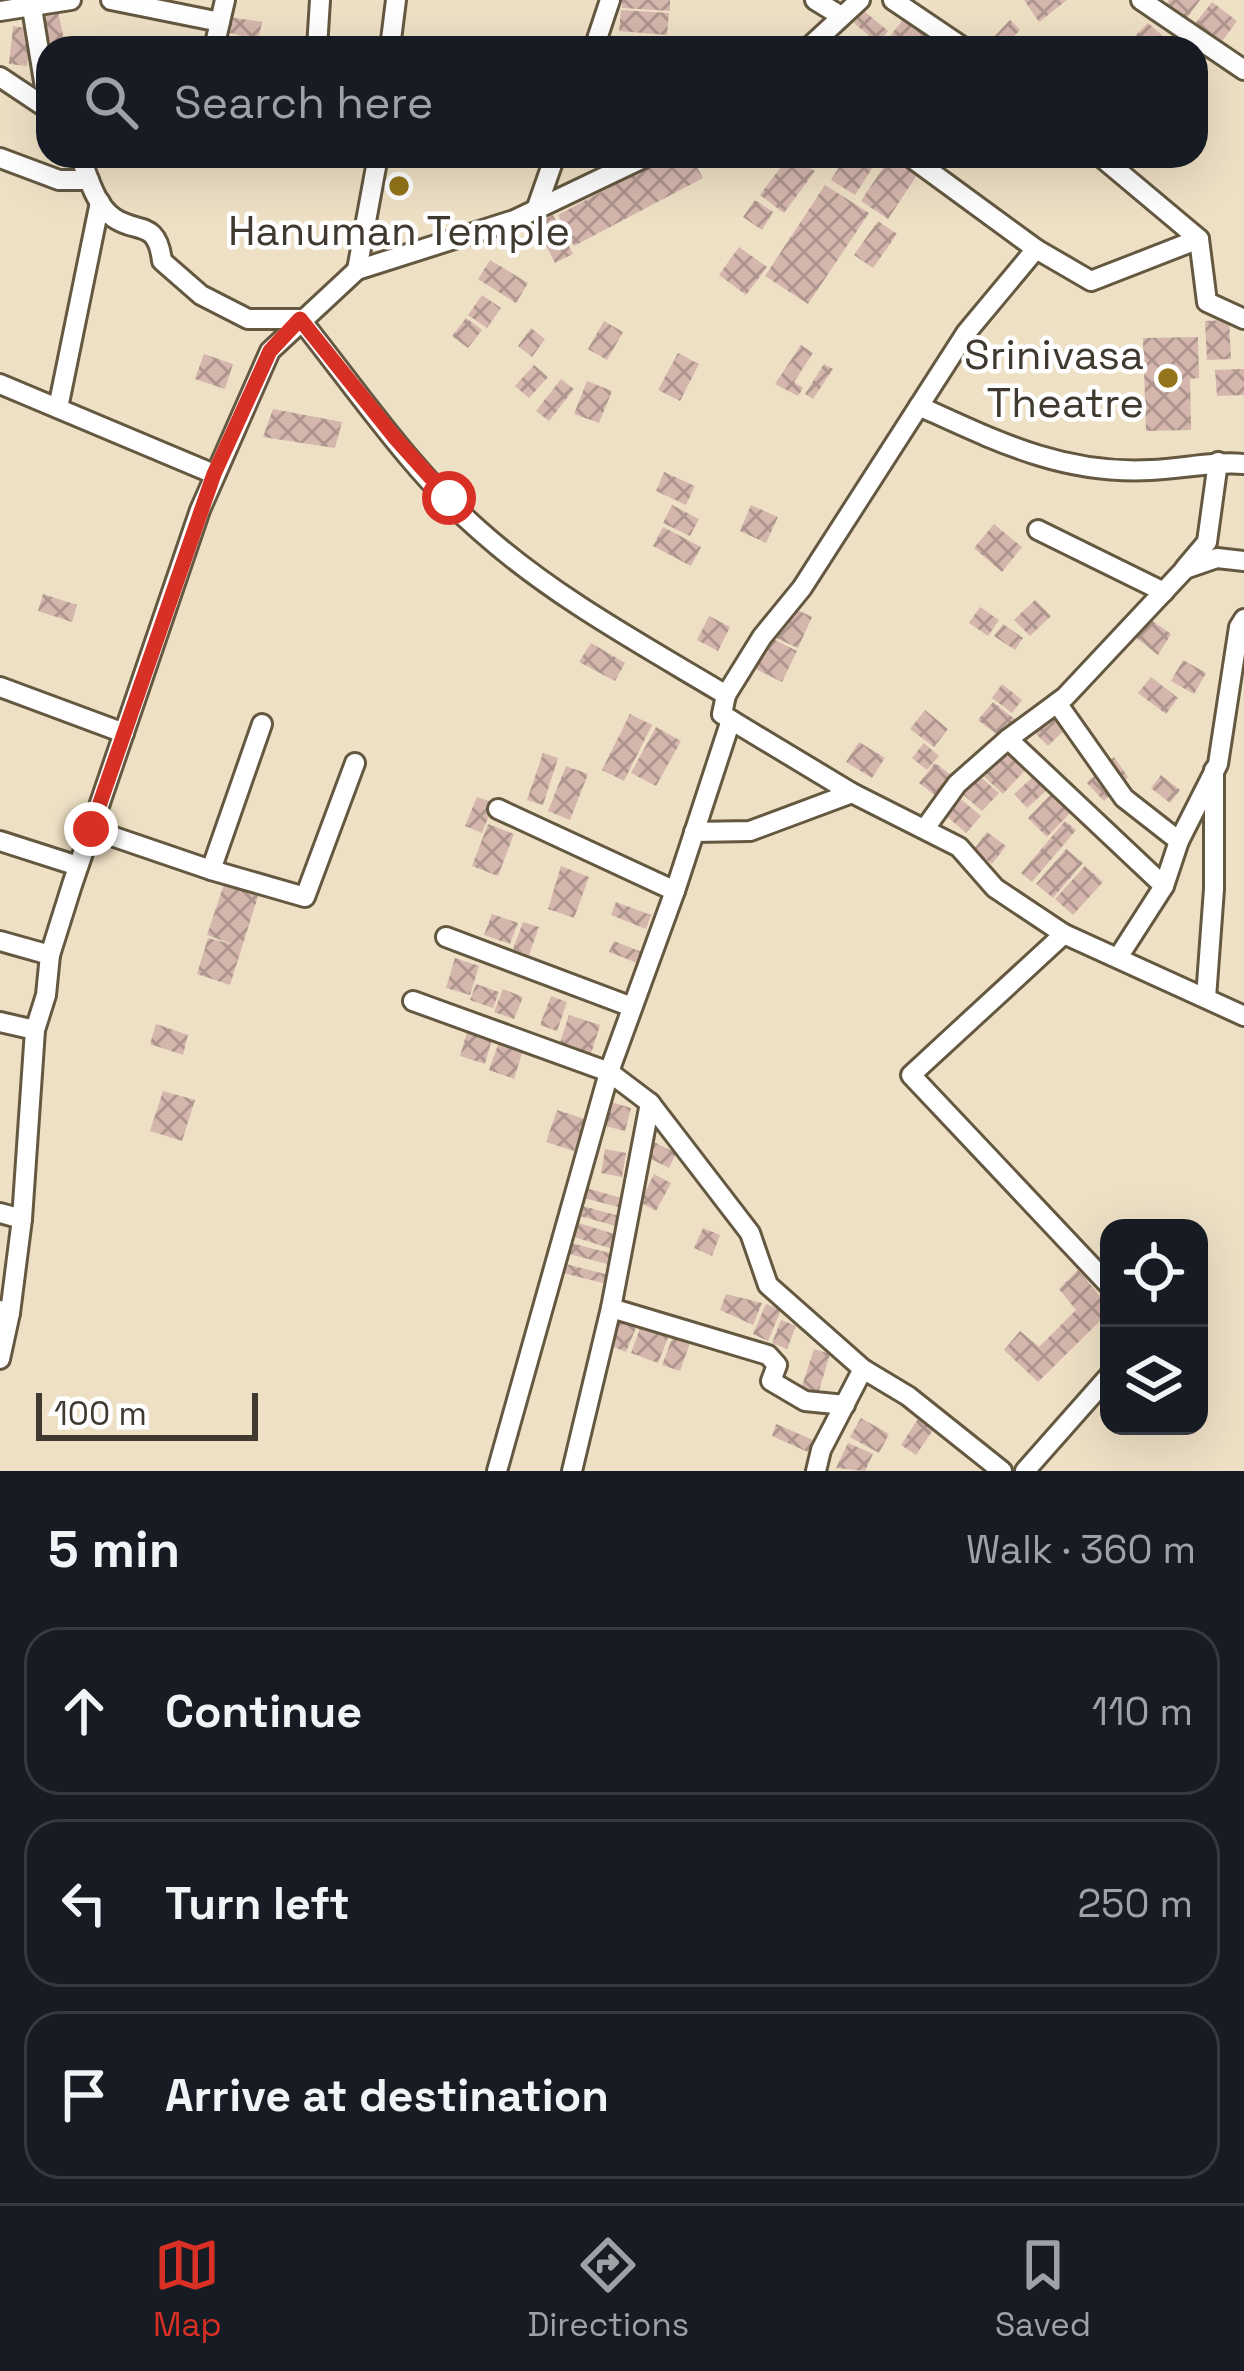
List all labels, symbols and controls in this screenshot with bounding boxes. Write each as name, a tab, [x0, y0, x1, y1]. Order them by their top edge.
search box	[36, 36, 1208, 168]
icon: search	[78, 69, 144, 135]
text: Search here	[174, 74, 433, 131]
marker: Hanuman Temple	[386, 173, 412, 199]
place label: Hanuman Temple	[228, 204, 570, 257]
place label: Srinivasa Theatre	[964, 328, 1144, 429]
marker: Srinivasa Theatre	[1155, 365, 1181, 391]
route start	[422, 471, 476, 525]
route end	[64, 802, 118, 856]
map controls	[1100, 1219, 1208, 1435]
button: locate	[1100, 1219, 1208, 1327]
button: layers	[1100, 1327, 1208, 1435]
scale bar	[36, 1387, 258, 1440]
text: 100 m	[54, 1393, 147, 1435]
text: 5 min	[48, 1517, 180, 1582]
text: Walk · 360 m	[966, 1525, 1196, 1574]
icon: ahead	[51, 1678, 117, 1744]
text: Continue	[165, 1683, 362, 1740]
text: 110 m	[1092, 1687, 1193, 1736]
icon: left	[51, 1870, 117, 1936]
text: Turn left	[165, 1875, 350, 1932]
text: 250 m	[1078, 1879, 1193, 1928]
icon: arrive	[51, 2062, 117, 2128]
text: Arrive at destination	[165, 2067, 609, 2124]
tab: Map	[153, 2232, 222, 2346]
tab: Directions	[527, 2232, 689, 2346]
tab: Saved	[995, 2232, 1091, 2346]

